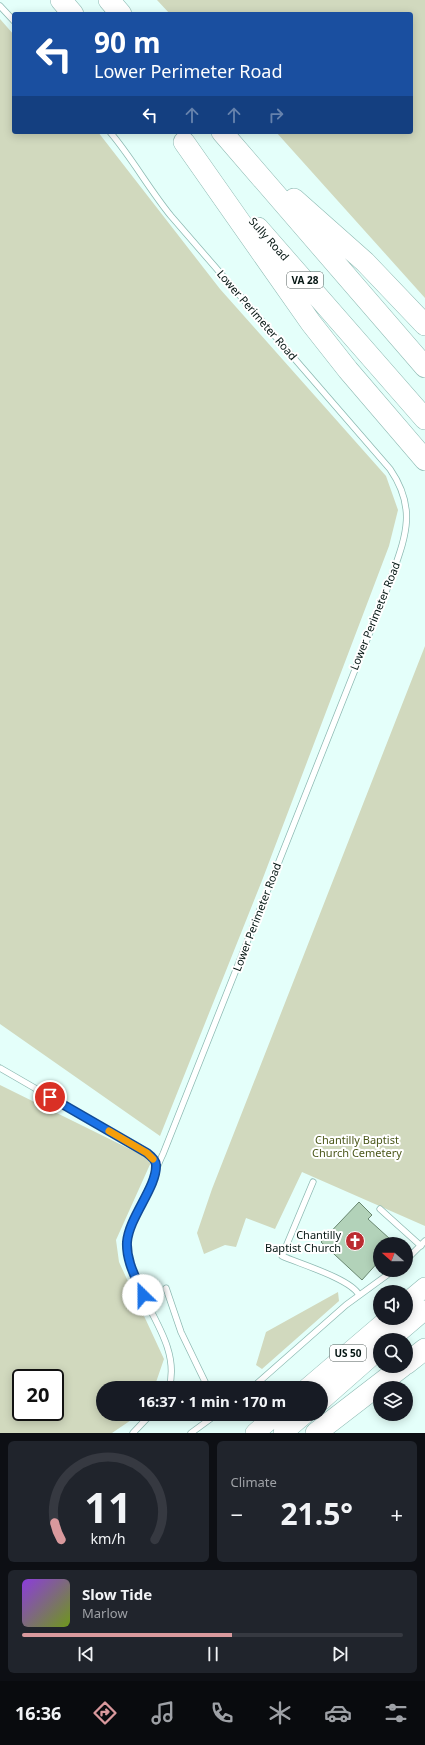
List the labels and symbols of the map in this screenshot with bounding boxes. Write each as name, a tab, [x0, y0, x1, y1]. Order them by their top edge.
street label: Sully Road	[246, 214, 293, 264]
street label: Lower Perimeter Road	[214, 266, 301, 363]
road number: VA 28	[287, 272, 323, 288]
street label: Lower Perimeter Road	[346, 560, 403, 672]
street label: Lower Perimeter Road	[229, 860, 284, 973]
pin	[33, 1080, 67, 1114]
park label: Chantilly Baptist Church Cemetery	[312, 1132, 402, 1160]
place label: Chantilly Baptist Church	[265, 1227, 341, 1255]
church icon: Chantilly Baptist Church	[344, 1230, 366, 1252]
north arrow	[373, 1237, 413, 1277]
position arrow	[122, 1274, 164, 1316]
road number: US 50	[330, 1345, 366, 1361]
speed limit sign: 20	[12, 1369, 64, 1421]

